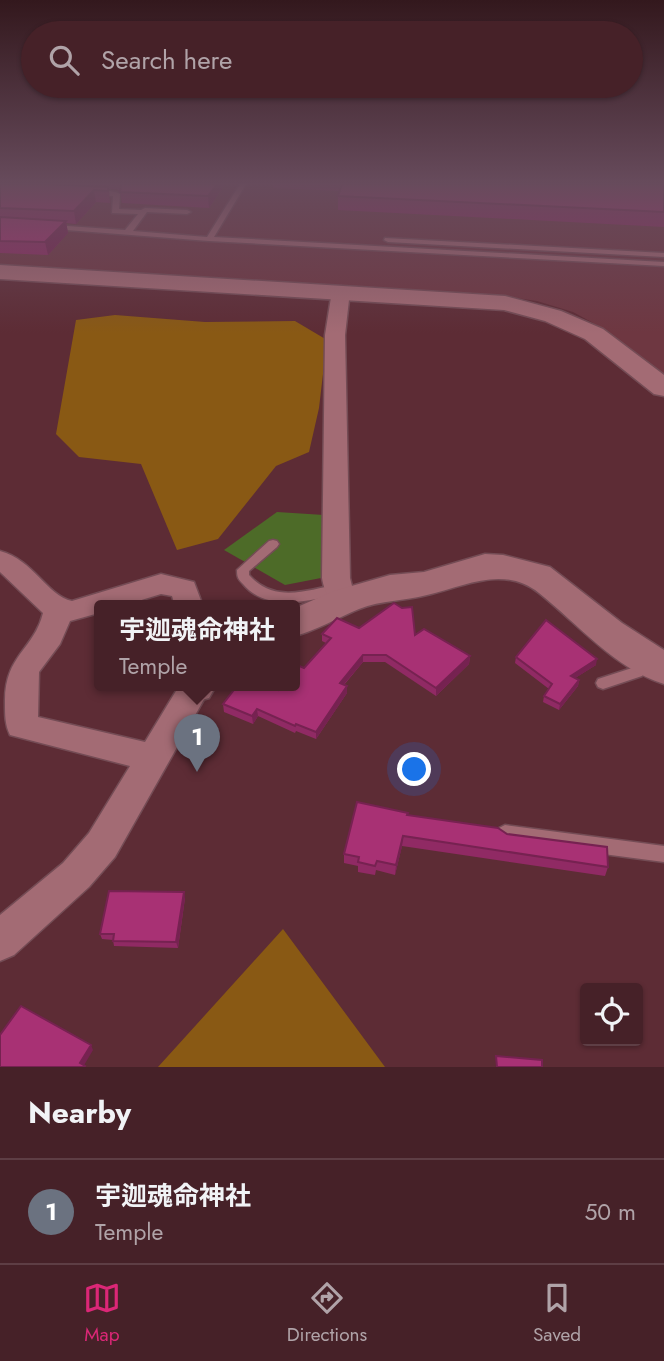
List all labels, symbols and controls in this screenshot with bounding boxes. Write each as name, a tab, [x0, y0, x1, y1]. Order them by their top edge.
search box	[21, 21, 643, 98]
icon: search	[45, 41, 83, 79]
text: Search here	[101, 41, 233, 79]
popup	[94, 600, 300, 691]
text: 宇迦魂命神社	[119, 611, 275, 649]
text: Temple	[119, 649, 187, 683]
pin: 1	[174, 714, 220, 772]
your location	[397, 752, 431, 786]
map controls	[580, 983, 643, 1046]
button: locate	[580, 983, 643, 1046]
text: Nearby	[28, 1091, 131, 1134]
text: 宇迦魂命神社	[95, 1177, 251, 1215]
text: 1	[45, 1195, 57, 1229]
text: 50 m	[584, 1195, 636, 1229]
text: Temple	[95, 1215, 163, 1249]
tab: Map	[83, 1279, 121, 1348]
tab: Directions	[287, 1279, 367, 1348]
tab: Saved	[533, 1279, 581, 1348]

